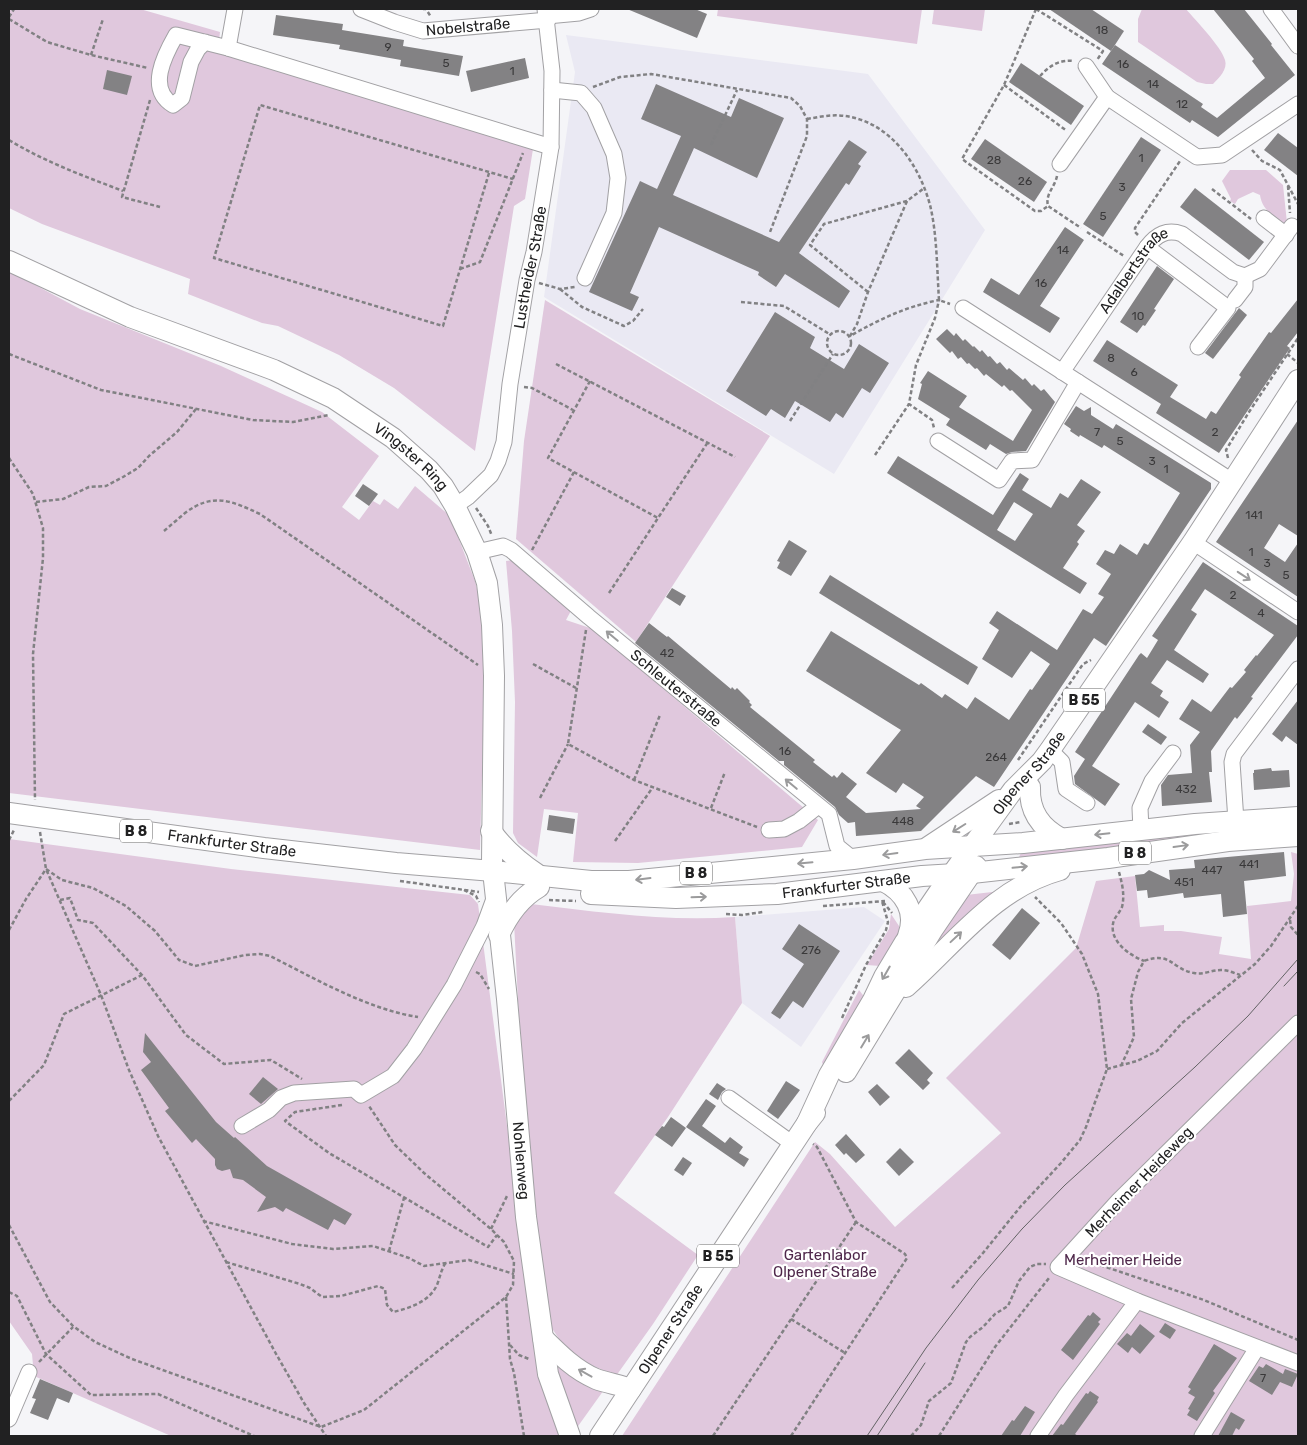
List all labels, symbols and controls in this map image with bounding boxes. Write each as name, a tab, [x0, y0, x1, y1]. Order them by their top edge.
street label: Nobelstraße	[425, 14, 511, 40]
house number: 18	[1096, 23, 1108, 37]
house number: 9	[384, 40, 392, 54]
house number: 5	[442, 56, 450, 70]
house number: 16	[1117, 57, 1129, 71]
house number: 1	[509, 64, 515, 78]
house number: 14	[1147, 77, 1160, 91]
house number: 12	[1176, 97, 1188, 111]
house number: 1	[1138, 151, 1144, 165]
house number: 28	[987, 153, 1001, 167]
house number: 26	[1018, 174, 1032, 188]
house number: 3	[1118, 180, 1126, 194]
street label: Lustheider Straße	[510, 205, 550, 330]
house number: 5	[1099, 209, 1107, 223]
street label: Adalbertstraße	[1095, 223, 1171, 317]
house number: 14	[1057, 243, 1070, 257]
house number: 16	[1035, 276, 1047, 290]
house number: 10	[1132, 309, 1144, 323]
house number: 8	[1107, 351, 1115, 365]
house number: 6	[1130, 365, 1138, 379]
street label: Vingster Ring	[370, 419, 452, 494]
house number: 7	[1094, 425, 1100, 439]
house number: 2	[1211, 425, 1219, 439]
house number: 5	[1116, 434, 1124, 448]
house number: 3	[1148, 454, 1156, 468]
house number: 1	[1163, 462, 1169, 476]
house number: 141	[1245, 508, 1263, 522]
house number: 1	[1248, 545, 1254, 559]
house number: 3	[1263, 556, 1271, 570]
house number: 5	[1282, 568, 1290, 582]
one-way arrow	[1237, 571, 1251, 581]
house number: 2	[1229, 588, 1237, 602]
house number: 4	[1257, 606, 1265, 620]
one-way arrow	[606, 631, 619, 642]
street label: Schleuterstraße	[627, 646, 725, 731]
house number: 42	[660, 646, 674, 660]
road number: B 55	[1063, 688, 1105, 712]
street label: Olpener Straße	[989, 728, 1069, 818]
house number: 16	[779, 744, 791, 758]
house number: 264	[985, 750, 1007, 764]
one-way arrow	[785, 778, 798, 790]
house number: 432	[1175, 782, 1197, 796]
house number: 448	[892, 814, 914, 828]
road number: B 8	[120, 819, 152, 842]
one-way arrow	[952, 823, 966, 833]
street label: Frankfurter Straße	[167, 826, 297, 861]
one-way arrow	[1094, 829, 1110, 839]
road number: B 8	[1119, 841, 1151, 864]
one-way arrow	[1173, 841, 1189, 851]
one-way arrow	[882, 849, 898, 859]
house number: 441	[1239, 857, 1259, 871]
one-way arrow	[797, 859, 813, 868]
road number: B 8	[680, 861, 712, 884]
one-way arrow	[1012, 862, 1028, 872]
house number: 447	[1202, 863, 1222, 877]
street label: Frankfurter Straße	[781, 868, 912, 902]
one-way arrow	[635, 874, 651, 884]
house number: 451	[1174, 875, 1194, 889]
one-way arrow	[691, 893, 707, 902]
one-way arrow	[950, 931, 963, 943]
house number: 276	[801, 943, 821, 957]
one-way arrow	[881, 966, 891, 980]
one-way arrow	[861, 1034, 871, 1048]
street label: Nohlenweg	[509, 1121, 533, 1201]
street label: Merheimer Heideweg	[1081, 1123, 1197, 1241]
road number: B 55	[697, 1244, 739, 1268]
park label: Gartenlabor Olpener Straße	[773, 1246, 877, 1281]
park label: Merheimer Heide	[1064, 1251, 1182, 1269]
street label: Olpener Straße	[634, 1281, 707, 1378]
one-way arrow	[578, 1368, 593, 1377]
house number: 7	[1260, 1371, 1266, 1385]

